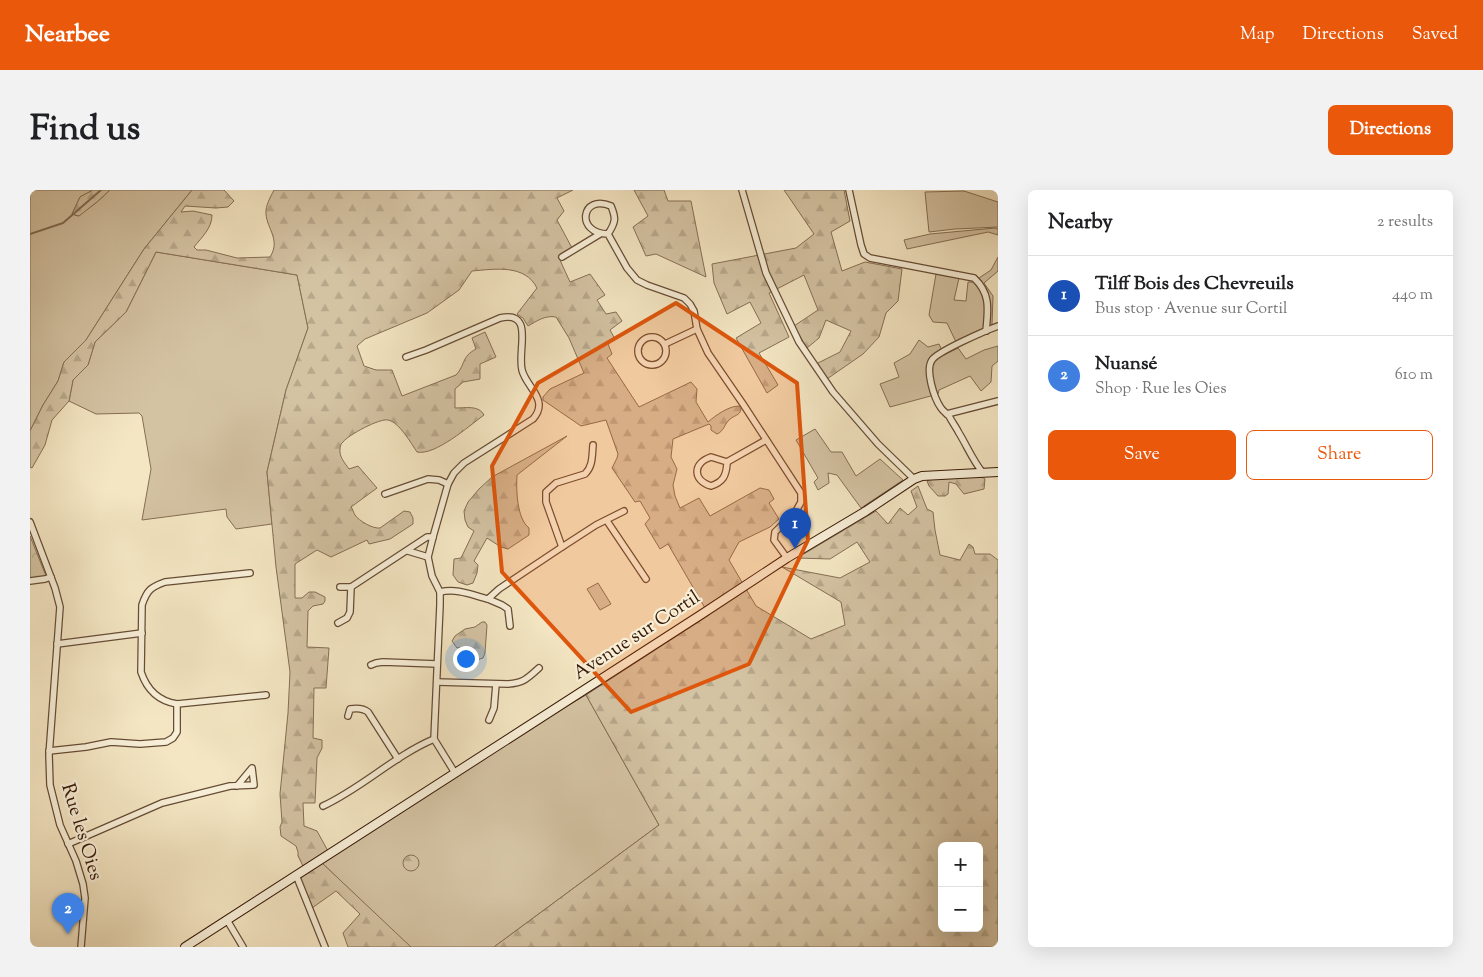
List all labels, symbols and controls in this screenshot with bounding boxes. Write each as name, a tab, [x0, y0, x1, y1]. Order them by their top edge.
text: Nearbee	[25, 18, 110, 52]
text: Map	[1240, 22, 1275, 48]
text: Directions	[1303, 22, 1384, 48]
text: Saved	[1412, 22, 1458, 48]
text: Find us	[30, 105, 140, 156]
button: Directions	[1328, 105, 1453, 155]
text: Nearby	[1048, 208, 1113, 238]
text: 2 results	[1377, 211, 1433, 234]
text: Tilff Bois des Chevreuils	[1095, 271, 1294, 298]
text: 1	[1061, 284, 1067, 307]
text: 440 m	[1392, 284, 1433, 307]
text: Bus stop · Avenue sur Cortil	[1095, 298, 1288, 321]
text: Nuansé	[1095, 351, 1157, 378]
text: 2	[1060, 364, 1068, 387]
text: 610 m	[1395, 364, 1433, 387]
text: Shop · Rue les Oies	[1095, 378, 1227, 401]
button: Save	[1048, 430, 1236, 480]
button: Share	[1246, 430, 1433, 480]
pin: 1	[779, 508, 811, 549]
street label: Avenue sur Cortil	[568, 585, 706, 687]
your location	[453, 646, 479, 672]
street label: Rue les Oies	[53, 780, 109, 884]
map controls	[938, 842, 983, 932]
button: +	[938, 842, 983, 887]
button: −	[938, 887, 983, 932]
pin: 2	[52, 893, 84, 934]

